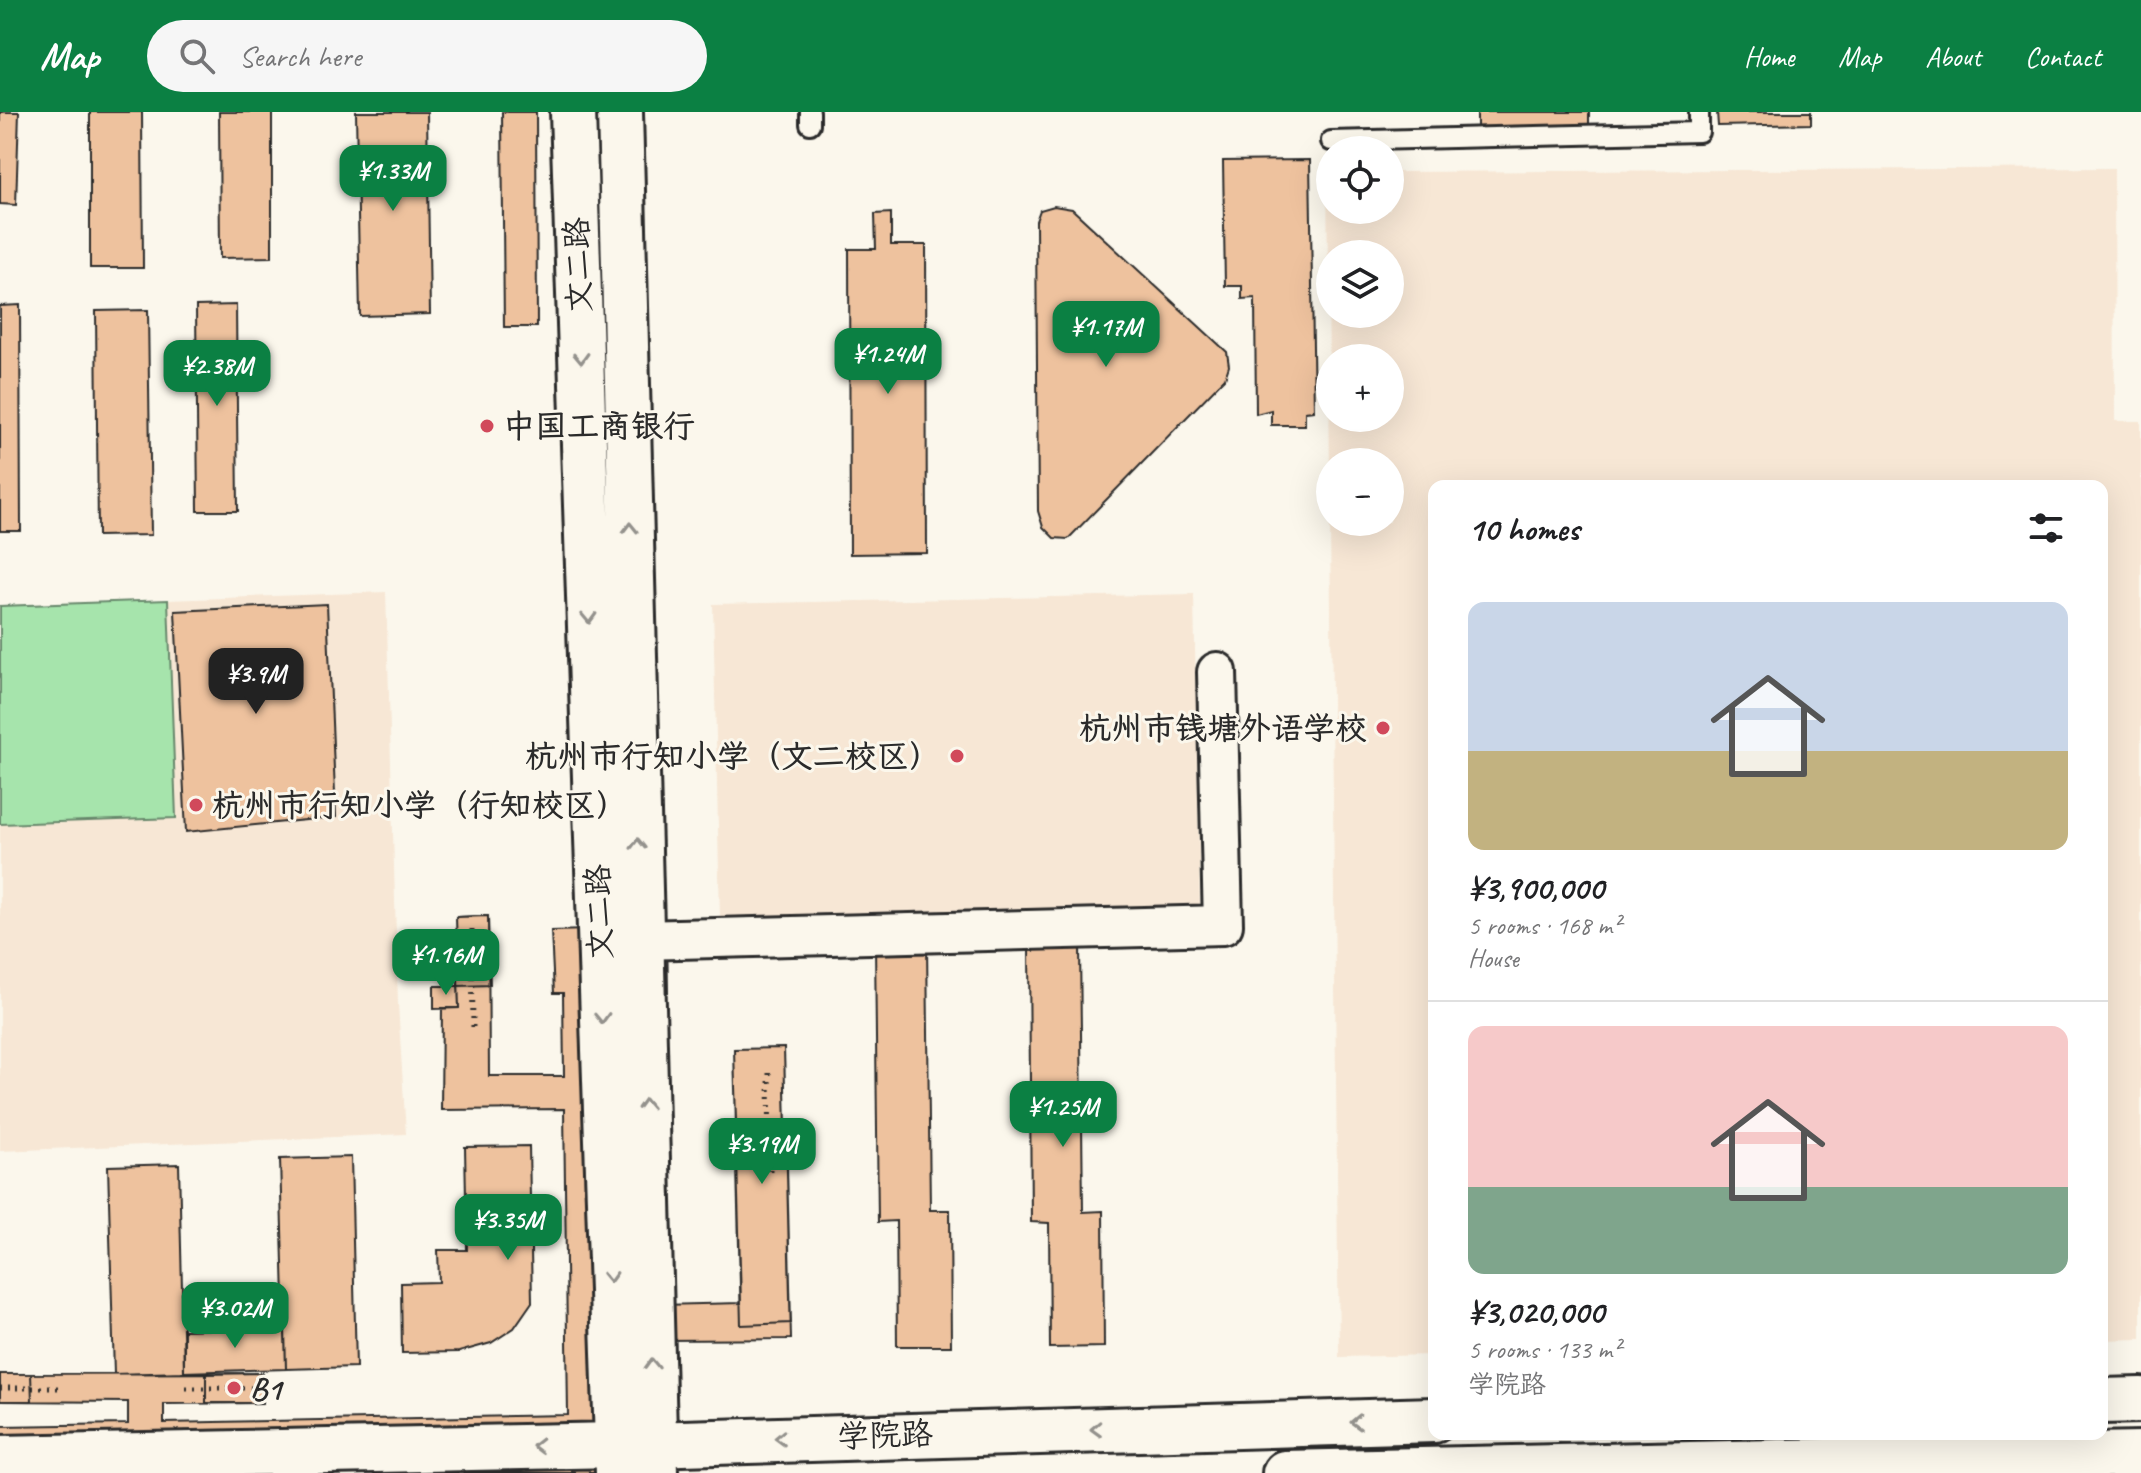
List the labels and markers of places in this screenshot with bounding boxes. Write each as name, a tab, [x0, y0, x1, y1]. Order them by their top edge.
pin: ¥1.33M	[328, 145, 458, 213]
pin: ¥1.17M	[1041, 301, 1171, 369]
pin: ¥1.24M	[823, 328, 953, 396]
pin: ¥2.38M	[152, 340, 282, 408]
place label: 中国工商银行	[503, 406, 695, 447]
marker: 中国工商银行	[478, 417, 496, 435]
pin: ¥3.9M	[200, 648, 312, 716]
place label: 杭州市钱塘外语学校	[1079, 708, 1367, 749]
marker: 杭州市钱塘外语学校	[1374, 719, 1392, 737]
place label: 杭州市行知小学（文二校区）	[525, 736, 941, 777]
marker: 杭州市行知小学（文二校区）	[948, 747, 966, 765]
place label: 杭州市行知小学（行知校区）	[212, 785, 628, 826]
marker: 杭州市行知小学（行知校区）	[187, 796, 205, 814]
pin: ¥1.16M	[381, 929, 511, 997]
pin: ¥1.25M	[998, 1081, 1128, 1149]
pin: ¥3.19M	[697, 1118, 827, 1186]
pin: ¥3.35M	[443, 1194, 573, 1262]
pin: ¥3.02M	[170, 1282, 300, 1350]
place label: B1	[250, 1368, 285, 1409]
marker: B1	[225, 1379, 243, 1397]

